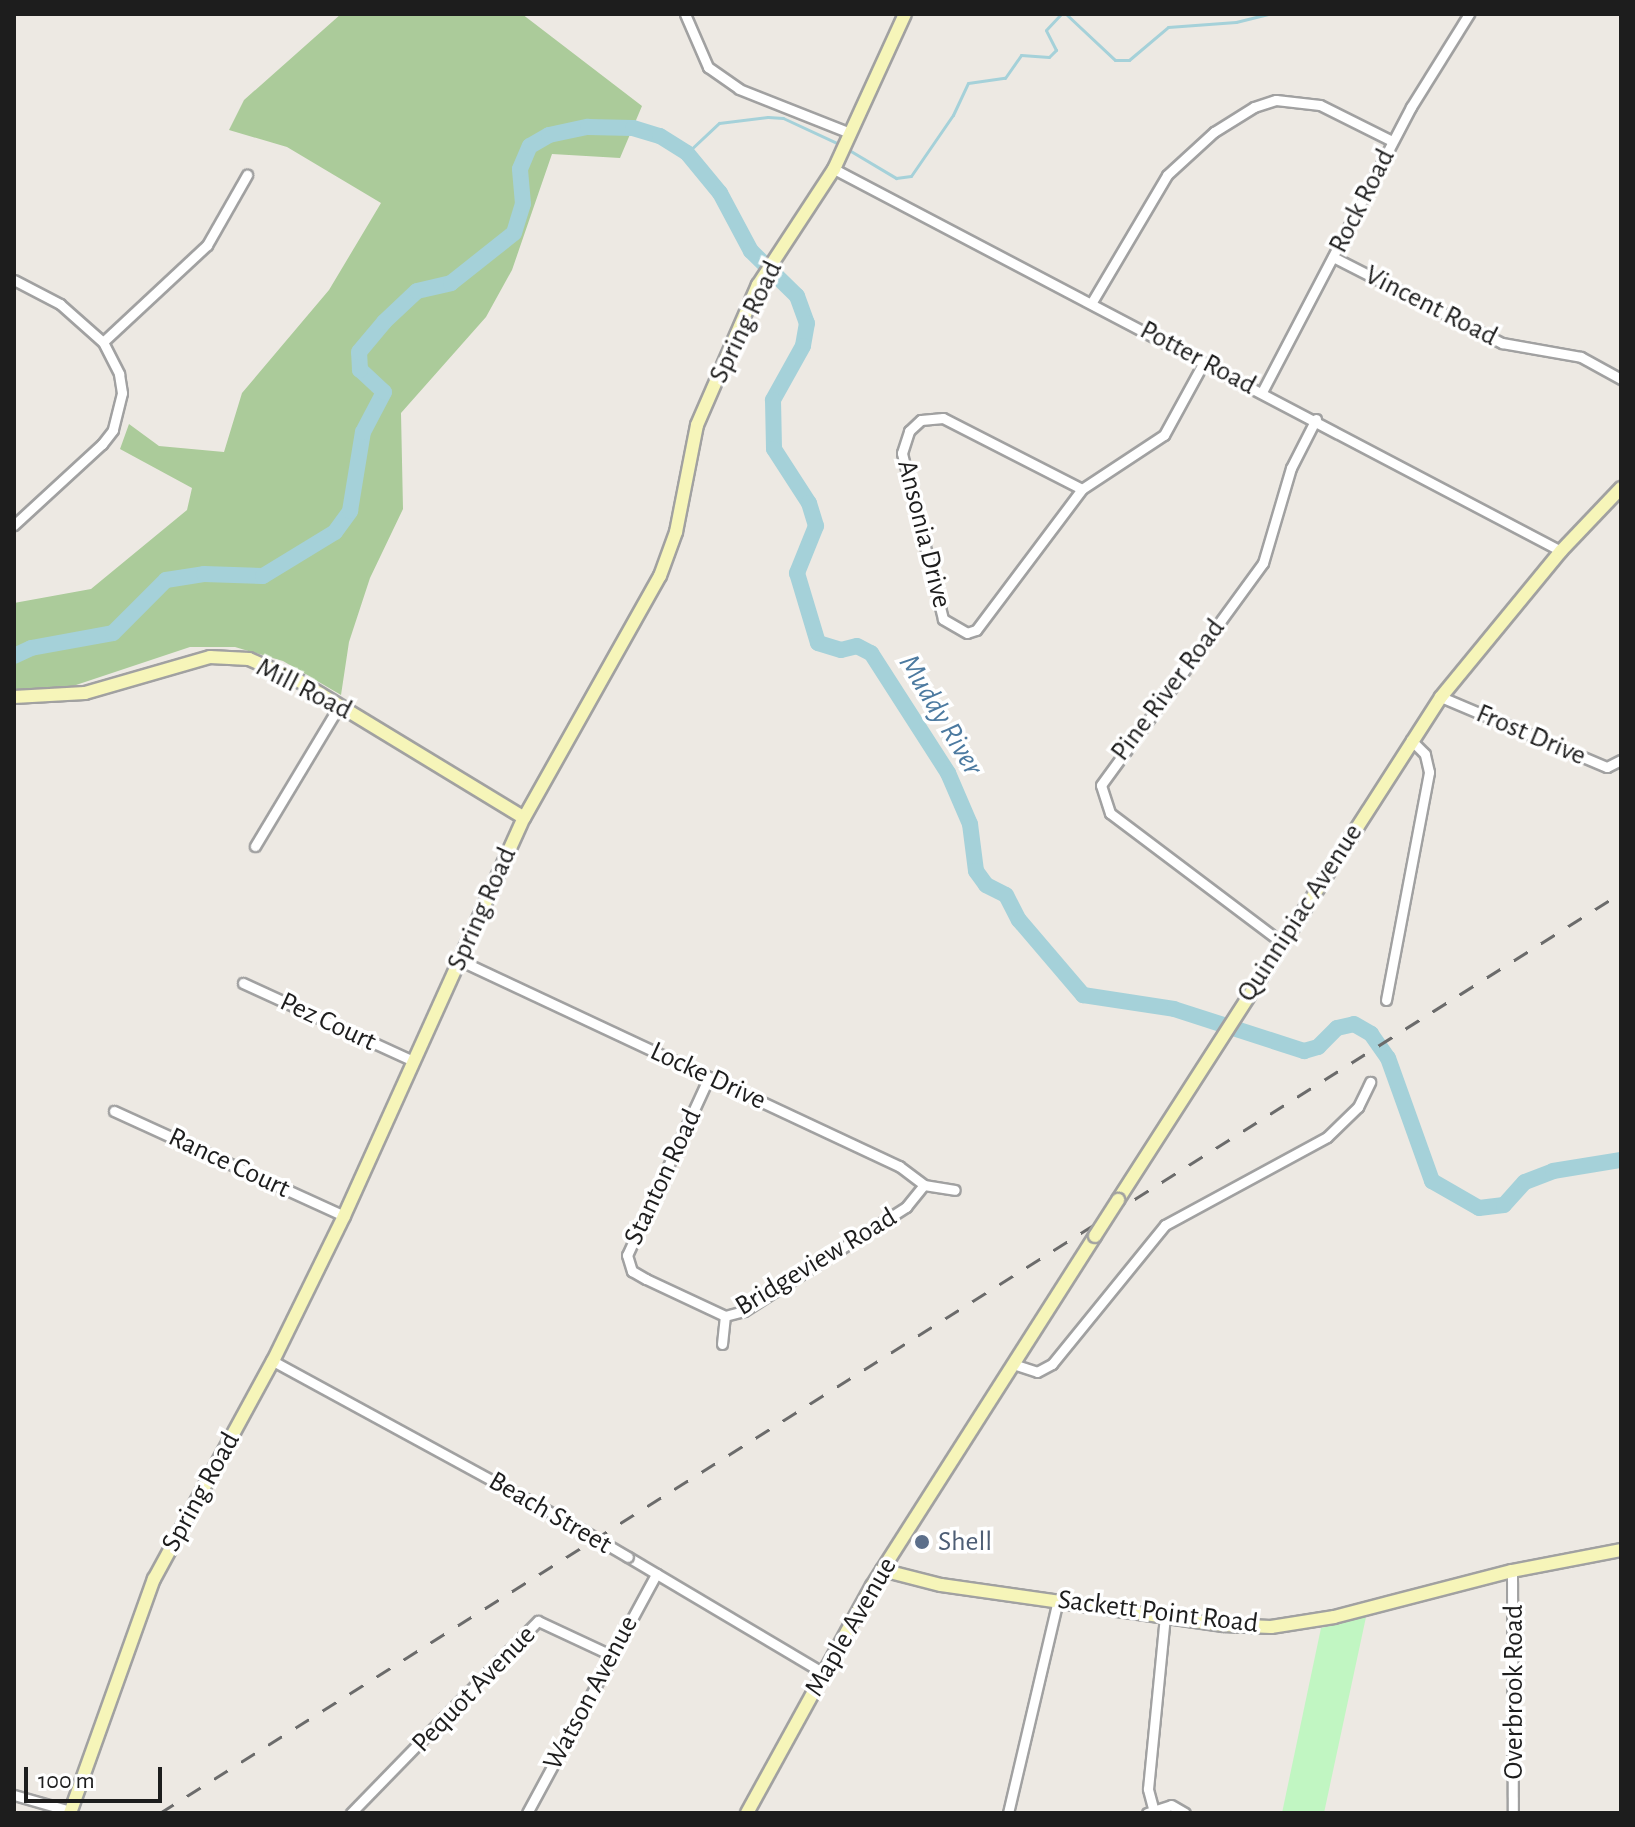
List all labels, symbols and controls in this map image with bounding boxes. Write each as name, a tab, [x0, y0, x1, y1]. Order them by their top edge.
street label: Rock Road	[1322, 143, 1402, 259]
street label: Spring Road	[702, 256, 790, 388]
street label: Vincent Road	[1359, 258, 1503, 354]
street label: Potter Road	[1134, 313, 1262, 403]
street label: Ansonia Drive	[889, 457, 959, 611]
street label: Pine River Road	[1104, 612, 1232, 768]
water label: Muddy River	[891, 648, 991, 782]
street label: Mill Road	[250, 651, 358, 727]
street label: Frost Drive	[1471, 697, 1591, 773]
street label: Quinnipiac Avenue	[1230, 818, 1370, 1008]
street label: Spring Road	[440, 842, 524, 976]
street label: Pez Court	[275, 985, 381, 1059]
street label: Locke Drive	[645, 1035, 771, 1117]
street label: Stanton Road	[617, 1104, 709, 1250]
street label: Rance Court	[163, 1120, 295, 1206]
street label: Bridgeview Road	[729, 1201, 903, 1323]
street label: Spring Road	[154, 1426, 248, 1558]
street label: Beach Street	[483, 1464, 617, 1562]
place label: Shell	[938, 1525, 992, 1559]
marker: Shell	[913, 1533, 931, 1551]
street label: Maple Avenue	[798, 1551, 904, 1703]
street label: Sackett Point Road	[1056, 1583, 1260, 1641]
street label: Overbrook Road	[1497, 1605, 1531, 1779]
street label: Watson Avenue	[536, 1610, 646, 1776]
street label: Pequot Avenue	[405, 1618, 543, 1760]
scale bar	[28, 1751, 166, 1801]
text: 100 m	[38, 1769, 95, 1793]

